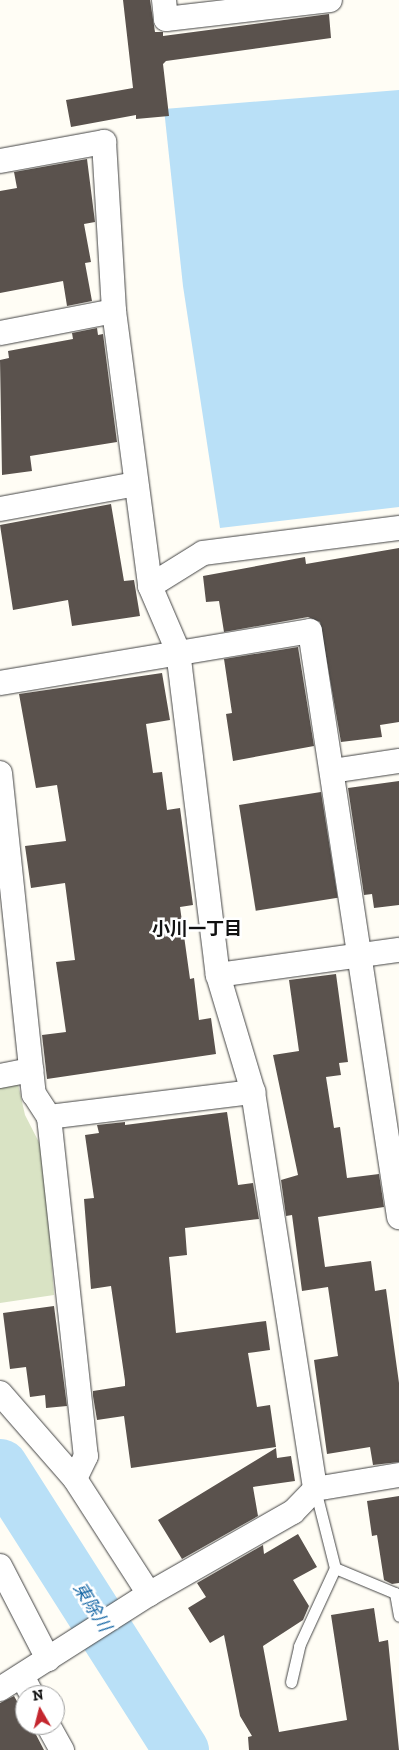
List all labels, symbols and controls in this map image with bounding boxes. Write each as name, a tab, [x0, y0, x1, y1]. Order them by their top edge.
district label: 小川一丁目	[152, 918, 242, 940]
water label: 東除川	[69, 1578, 115, 1636]
north arrow	[15, 1685, 65, 1735]
text: N	[32, 1686, 44, 1705]

